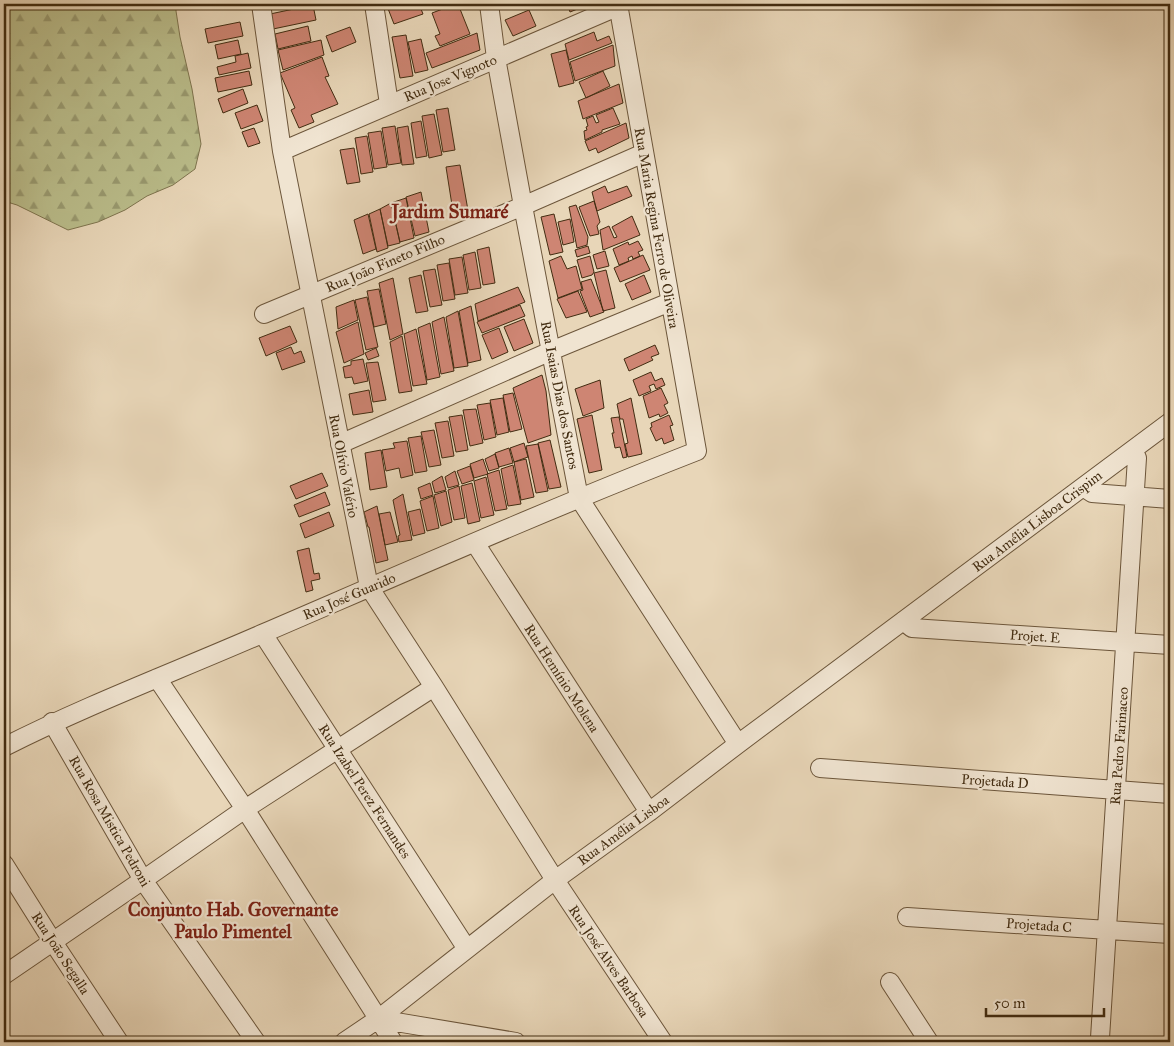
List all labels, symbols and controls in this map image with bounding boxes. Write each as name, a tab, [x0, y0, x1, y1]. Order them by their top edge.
street label: Rua Jose Vignoto	[401, 51, 500, 107]
street label: Rua Maria Regina Ferro de Oliveira	[630, 126, 683, 330]
district label: Jardim Sumaré	[388, 200, 510, 224]
street label: Rua João Fineto Filho	[323, 231, 448, 297]
street label: Rua Isaias Dias dos Santos	[537, 319, 582, 471]
street label: Rua Olívio Valério	[325, 413, 362, 519]
street label: Rua Amélia Lisboa Crispim	[969, 467, 1106, 576]
street label: Rua José Guarido	[300, 569, 399, 625]
street label: Rua Hemínio Molena	[520, 621, 603, 736]
street label: Projet. E	[1009, 626, 1061, 647]
street label: Rua Pedro Farinaceo	[1107, 686, 1132, 806]
street label: Rua Izabel Perez Fernandes	[315, 721, 414, 862]
street label: Rua Rosa Mistica Pedroni	[65, 753, 154, 890]
street label: Projetada D	[961, 771, 1029, 792]
street label: Rua Amélia Lisboa	[574, 791, 672, 869]
district label: Conjunto Hab. Governante Paulo Pimentel	[128, 898, 338, 943]
street label: Rua José Alves Barbosa	[564, 902, 652, 1021]
street label: Rua João Segalla	[27, 909, 93, 998]
street label: Projetada C	[1006, 915, 1072, 936]
scale bar	[986, 986, 1104, 1018]
text: 50 m	[994, 994, 1026, 1012]

